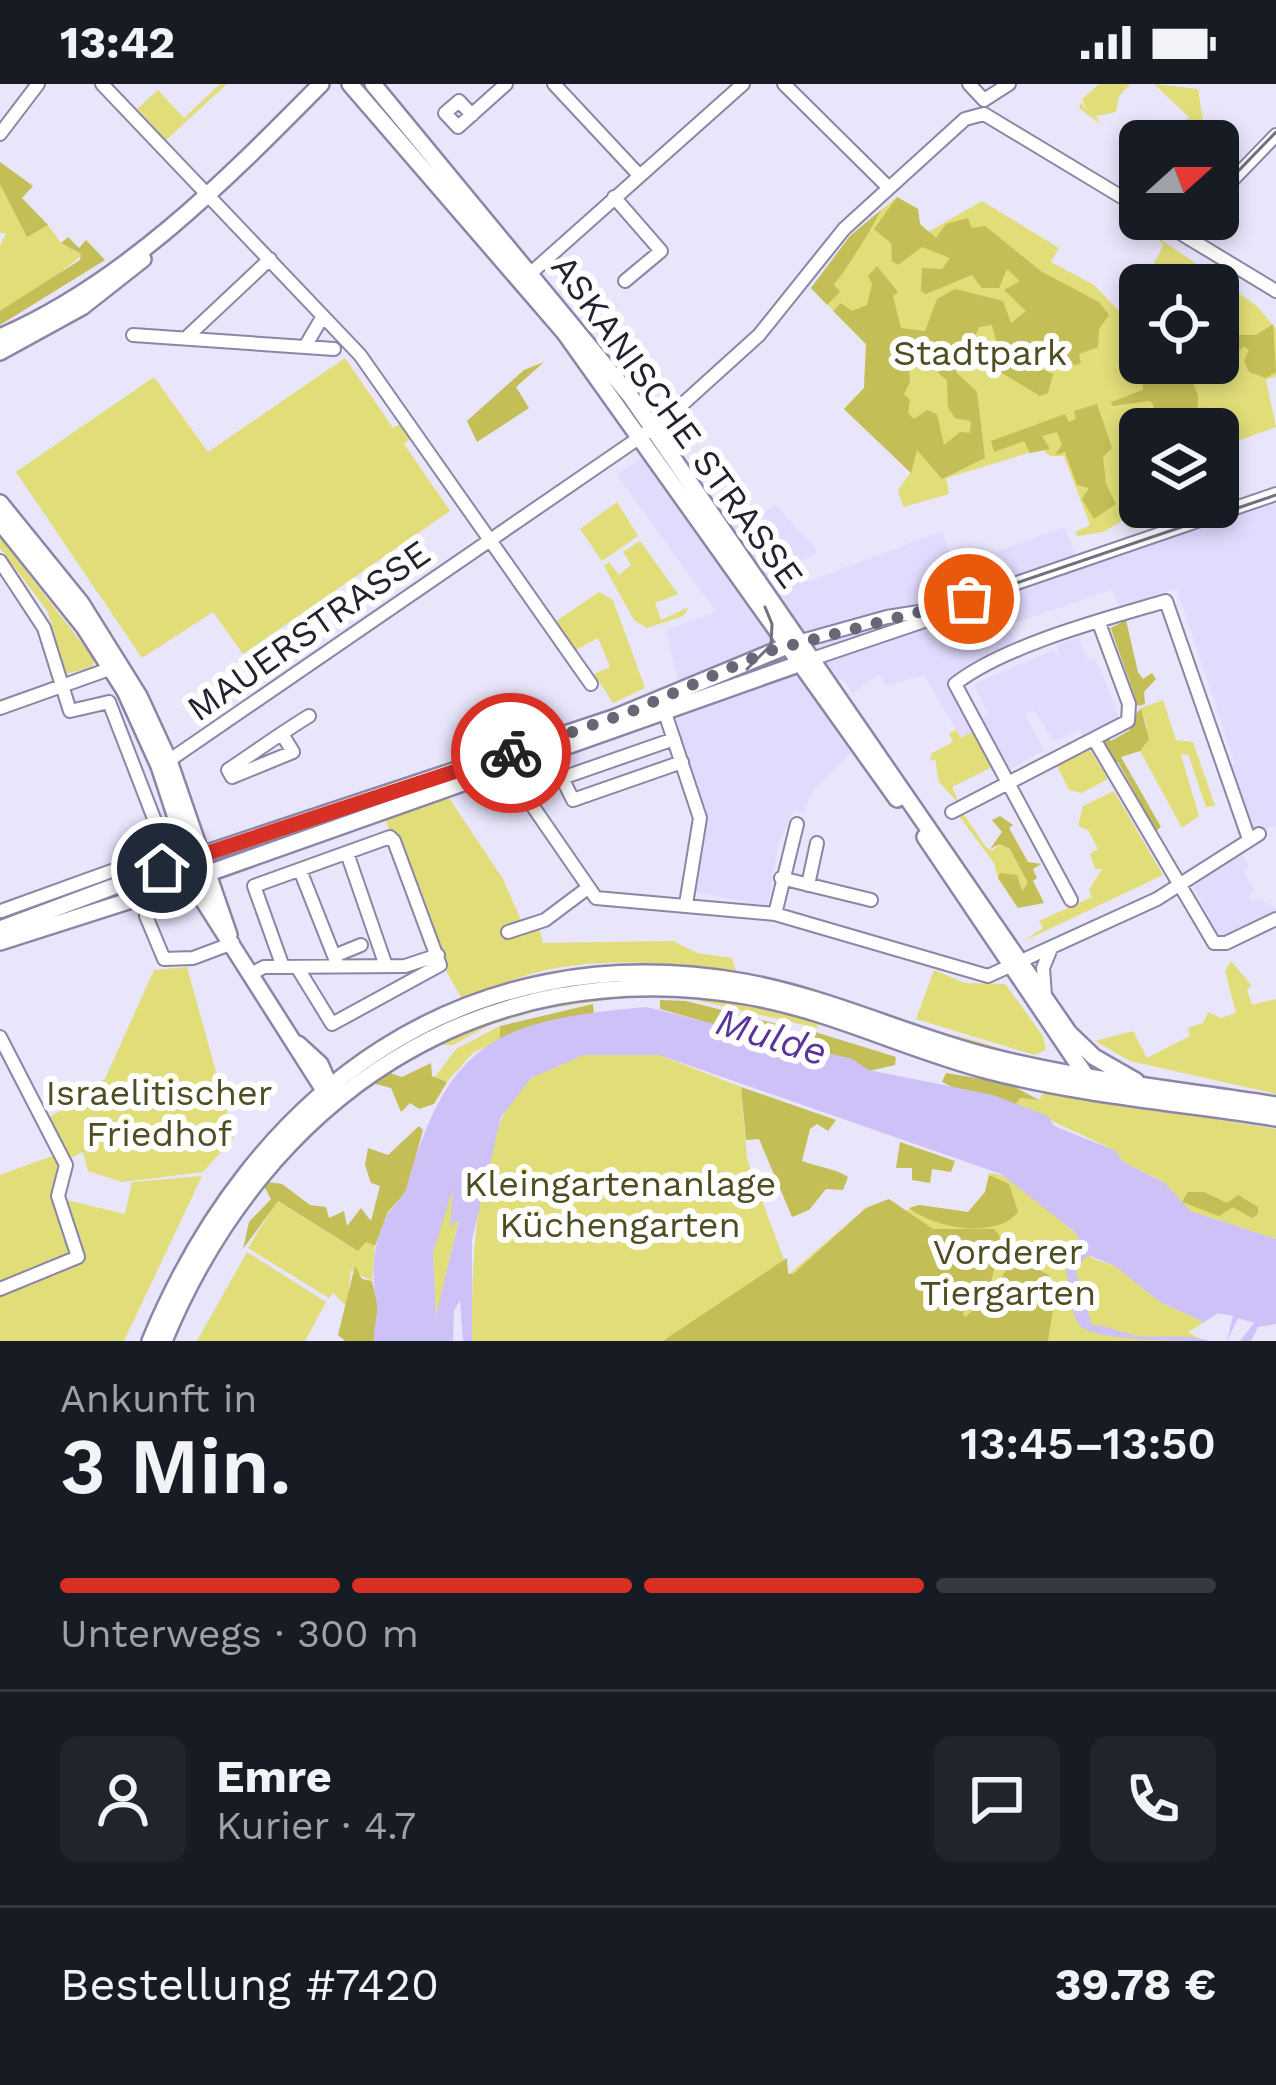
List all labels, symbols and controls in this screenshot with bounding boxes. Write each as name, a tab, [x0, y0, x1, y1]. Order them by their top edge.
text: 13:42	[60, 16, 175, 69]
north arrow	[1119, 120, 1239, 240]
map controls	[1119, 120, 1239, 528]
street label: ASKANISCHE STRASSE	[542, 247, 812, 596]
button: locate	[1119, 264, 1239, 384]
park label: Stadtpark	[893, 332, 1067, 374]
button: layers	[1119, 408, 1239, 528]
street label: MAUERSTRASSE	[179, 531, 438, 730]
pin	[918, 548, 1020, 650]
icon: bag	[936, 566, 1002, 632]
courier	[451, 693, 571, 813]
icon: bike	[478, 720, 544, 786]
pin	[111, 817, 213, 919]
icon: home	[129, 835, 195, 901]
water label: Mulde	[711, 998, 833, 1075]
park label: Israelitischer Friedhof	[46, 1072, 272, 1155]
park label: Kleingartenanlage Küchengarten	[464, 1163, 776, 1246]
park label: Vorderer Tiergarten	[920, 1231, 1096, 1314]
text: Ankunft in	[60, 1376, 257, 1421]
text: 13:45–13:50	[960, 1417, 1216, 1470]
text: 3 Min.	[60, 1420, 291, 1512]
text: Unterwegs · 300 m	[60, 1611, 419, 1656]
button: person	[60, 1736, 186, 1862]
button: chat	[934, 1736, 1060, 1862]
button: phone	[1090, 1736, 1216, 1862]
text: Emre	[216, 1750, 332, 1803]
text: Kurier · 4.7	[216, 1803, 416, 1848]
text: Bestellung #7420	[60, 1958, 439, 2011]
text: 39.78 €	[1055, 1958, 1216, 2011]

